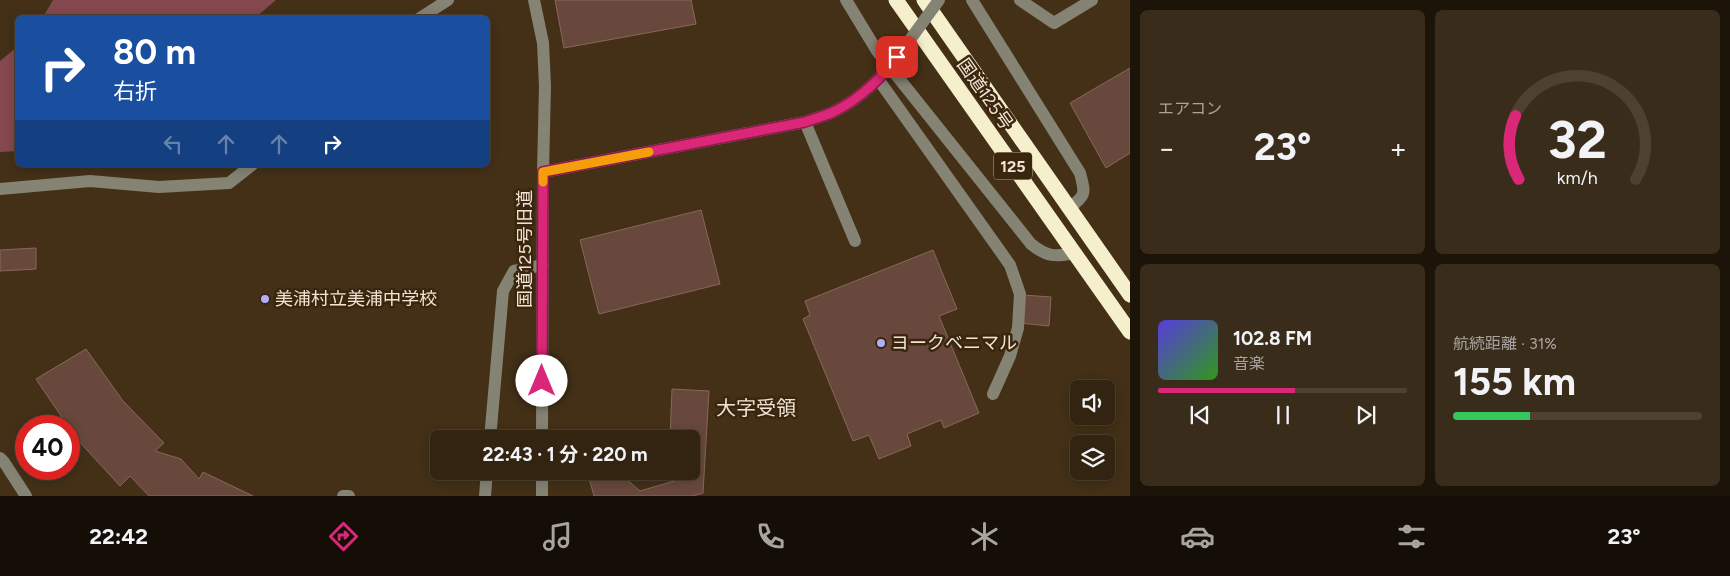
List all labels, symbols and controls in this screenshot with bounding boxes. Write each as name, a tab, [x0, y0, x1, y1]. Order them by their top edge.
text: 80 m	[113, 31, 196, 73]
icon: right	[30, 35, 95, 100]
pin	[876, 36, 918, 78]
icon: arrive	[883, 43, 911, 71]
street label: 国道125号	[953, 54, 1017, 134]
text: 右折	[113, 78, 157, 105]
text: エアコン	[1158, 99, 1222, 118]
text: 32	[1548, 109, 1607, 171]
text: 23°	[1254, 124, 1311, 170]
icon: left	[159, 130, 187, 158]
icon: ahead	[212, 130, 240, 158]
icon: ahead	[265, 130, 293, 158]
icon: right	[318, 130, 346, 158]
text: −	[1158, 131, 1175, 165]
text: +	[1390, 131, 1407, 165]
road number: 125	[994, 153, 1032, 180]
text: km/h	[1557, 167, 1598, 188]
street label: 国道125号旧道	[514, 190, 536, 308]
place label: 美浦村立美浦中学校	[275, 288, 437, 310]
marker: 美浦村立美浦中学校	[259, 293, 271, 305]
text: 102.8 FM	[1233, 327, 1312, 350]
place label: ヨークベニマル	[891, 332, 1017, 354]
text: 航続距離 · 31%	[1453, 334, 1557, 353]
marker: ヨークベニマル	[875, 337, 887, 349]
position arrow	[515, 354, 567, 406]
text: 音楽	[1233, 354, 1265, 373]
text: 155 km	[1453, 359, 1576, 405]
map controls	[1070, 380, 1115, 480]
button: sound	[1070, 380, 1115, 425]
district label: 大字受領	[716, 396, 796, 420]
icon: previous	[1186, 401, 1214, 429]
icon: pause	[1269, 401, 1297, 429]
icon: next	[1352, 401, 1380, 429]
speed limit sign: 40	[15, 415, 80, 480]
button: layers	[1070, 435, 1115, 480]
text: 22:43 · 1 分 · 220 m	[482, 443, 648, 466]
icon: directions	[326, 519, 361, 554]
icon: music	[540, 519, 575, 554]
icon: phone	[753, 519, 788, 554]
icon: climate	[967, 519, 1002, 554]
icon: car	[1180, 519, 1215, 554]
icon: filters	[1394, 519, 1429, 554]
text: 22:42	[89, 523, 148, 550]
text: 23°	[1607, 523, 1641, 550]

